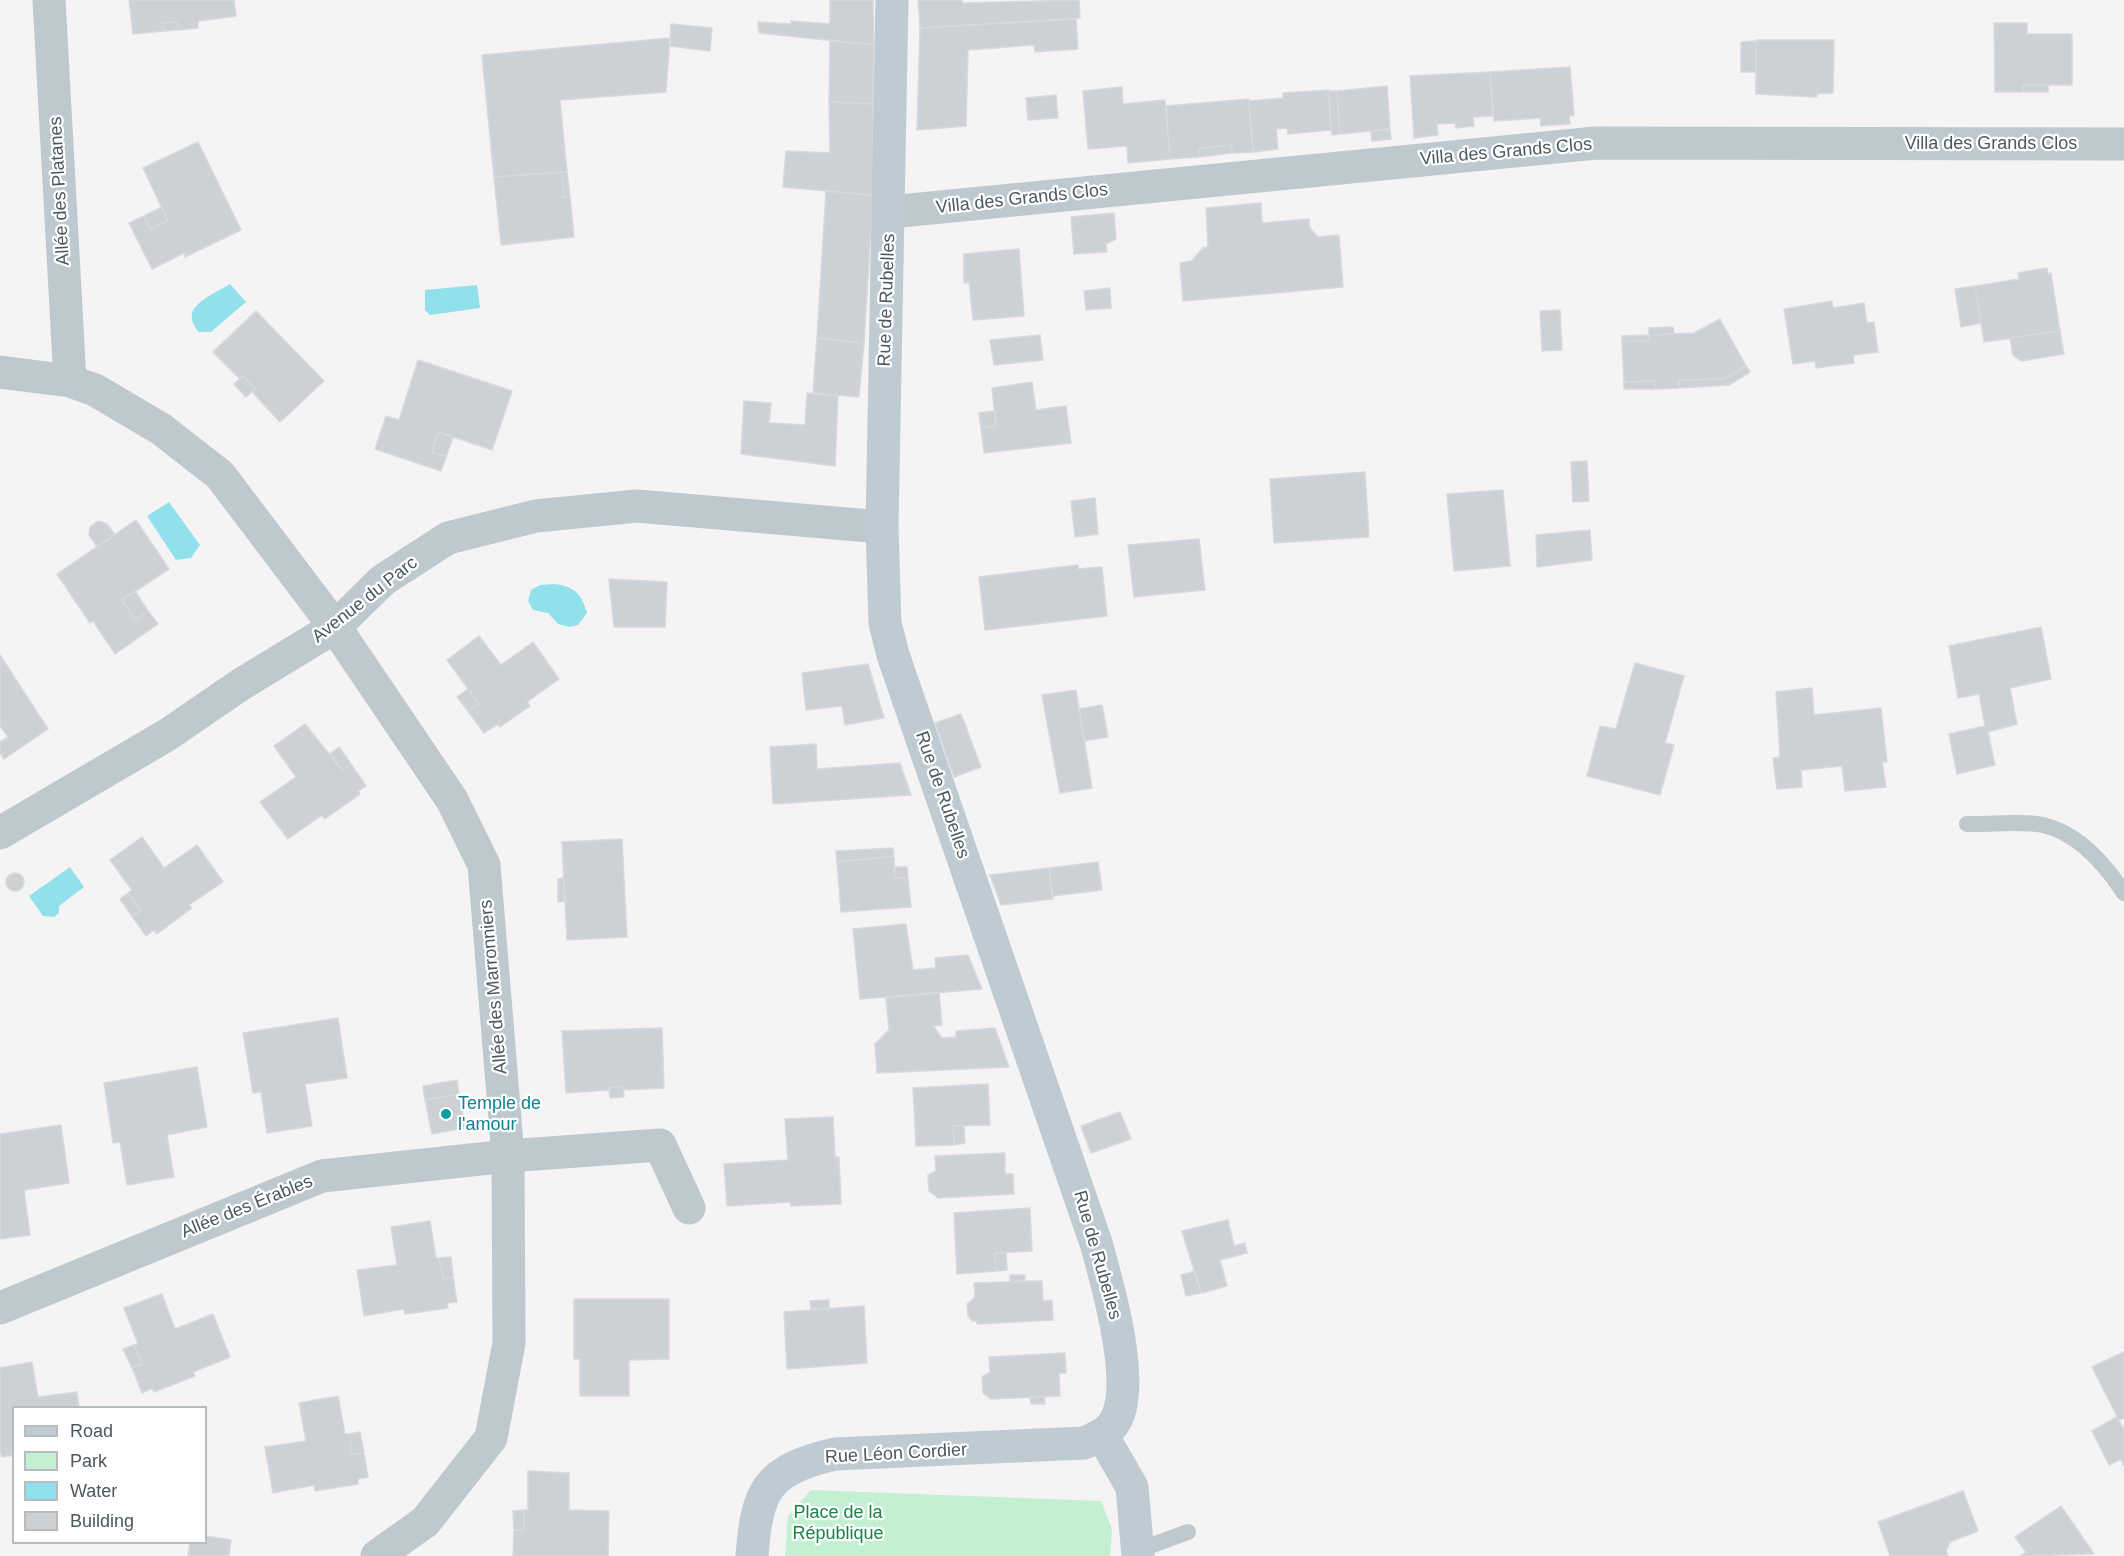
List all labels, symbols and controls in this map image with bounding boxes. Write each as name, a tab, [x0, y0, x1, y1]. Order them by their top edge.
street label: Allée des Platanes	[45, 116, 75, 266]
street label: Villa des Grands Clos	[1905, 133, 2077, 155]
street label: Villa des Grands Clos	[1419, 134, 1593, 170]
street label: Villa des Grands Clos	[935, 179, 1109, 219]
street label: Rue de Rubelles	[874, 233, 900, 367]
street label: Avenue du Parc	[308, 552, 422, 648]
street label: Rue de Rubelles	[910, 729, 974, 861]
street label: Allée des Marronniers	[476, 899, 512, 1075]
place label: Temple de l'amour	[458, 1093, 541, 1136]
marker: Temple de l'amour	[439, 1107, 453, 1121]
street label: Allée des Érables	[178, 1171, 316, 1243]
street label: Rue de Rubelles	[1068, 1188, 1126, 1322]
legend	[12, 1406, 207, 1544]
text: Road	[70, 1421, 113, 1441]
street label: Rue Léon Cordier	[824, 1439, 968, 1469]
text: Park	[70, 1451, 107, 1471]
text: Water	[70, 1481, 117, 1501]
park label: Place de la République	[792, 1502, 884, 1544]
text: Building	[70, 1511, 134, 1531]

